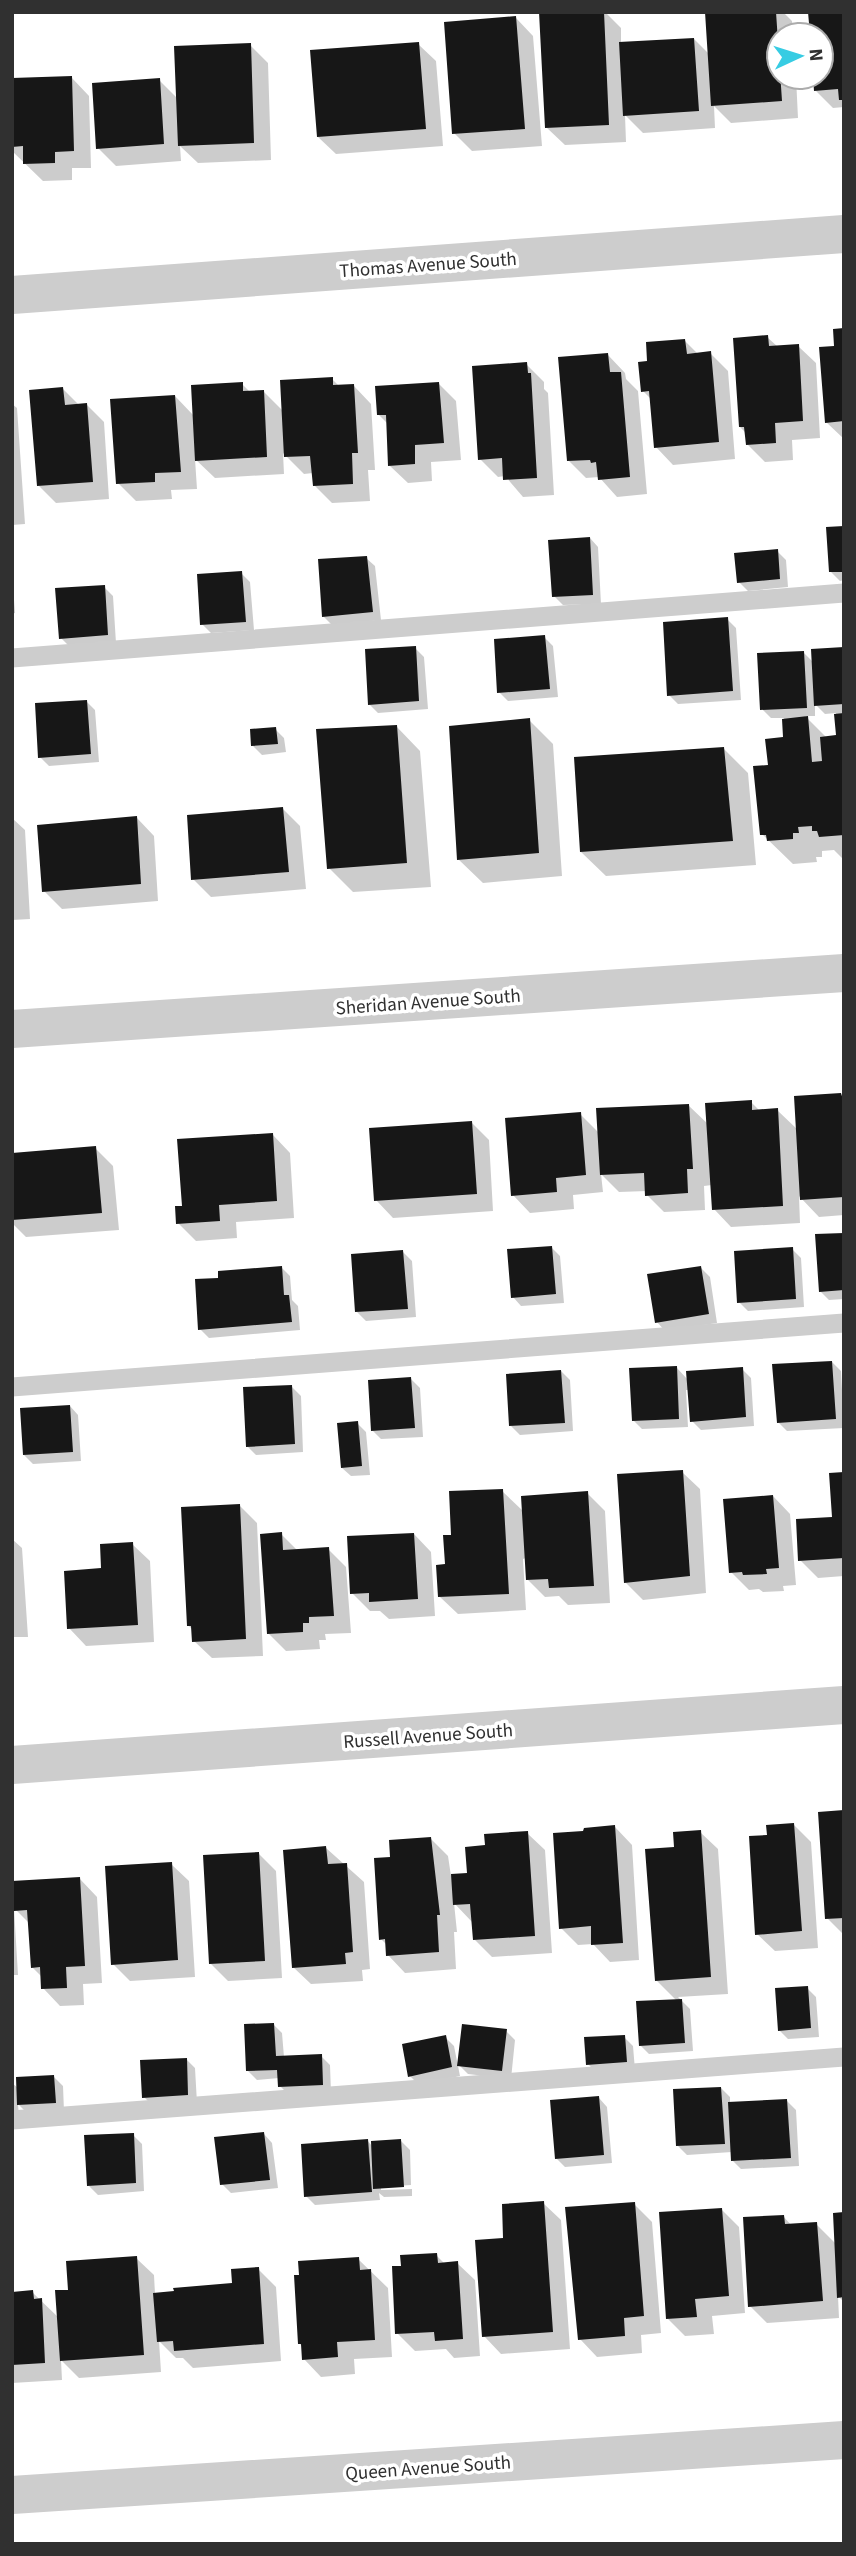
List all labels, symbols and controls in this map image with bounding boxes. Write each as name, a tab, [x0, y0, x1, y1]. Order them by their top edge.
north arrow	[765, 21, 835, 91]
text: N	[802, 48, 829, 62]
street label: Thomas Avenue South	[338, 246, 518, 285]
street label: Sheridan Avenue South	[335, 983, 522, 1022]
street label: Russell Avenue South	[342, 1717, 514, 1756]
street label: Queen Avenue South	[344, 2449, 512, 2488]

